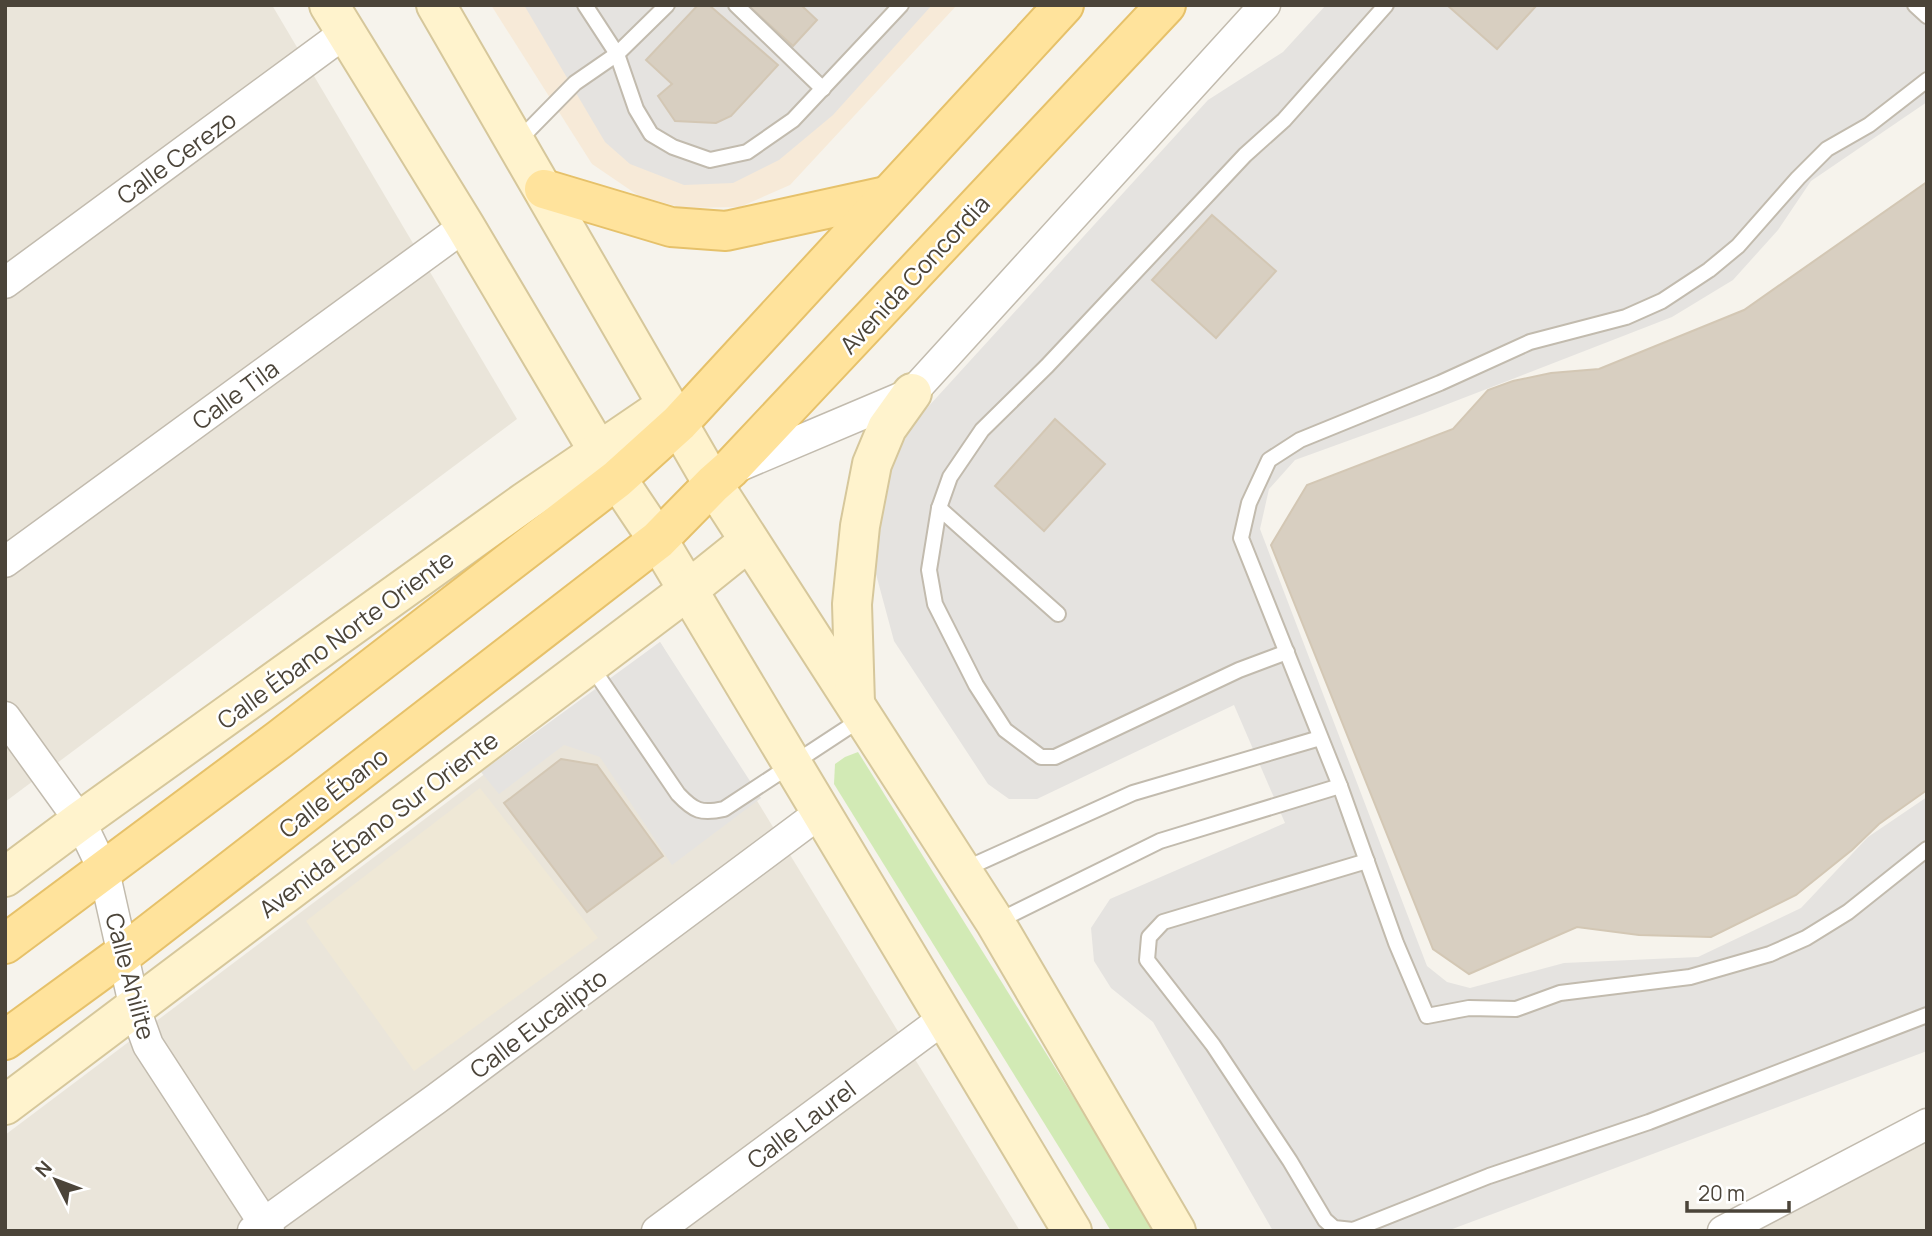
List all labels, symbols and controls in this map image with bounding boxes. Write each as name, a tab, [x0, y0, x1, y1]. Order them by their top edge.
street label: Calle Cerezo	[110, 102, 242, 212]
street label: Avenida Concordia	[832, 187, 996, 361]
street label: Calle Tila	[185, 351, 285, 437]
street label: Calle Ébano Norte Oriente	[210, 542, 460, 736]
street label: Avenida Ébano Sur Oriente	[252, 723, 504, 925]
street label: Calle Ébano	[272, 739, 394, 845]
street label: Calle Ahilite	[98, 909, 164, 1043]
street label: Calle Eucalipto	[463, 961, 613, 1085]
street label: Calle Laurel	[740, 1072, 862, 1176]
north arrow	[21, 1145, 91, 1215]
text: N	[29, 1155, 58, 1182]
scale bar	[1687, 1170, 1788, 1214]
text: 20 m	[1698, 1179, 1745, 1207]

